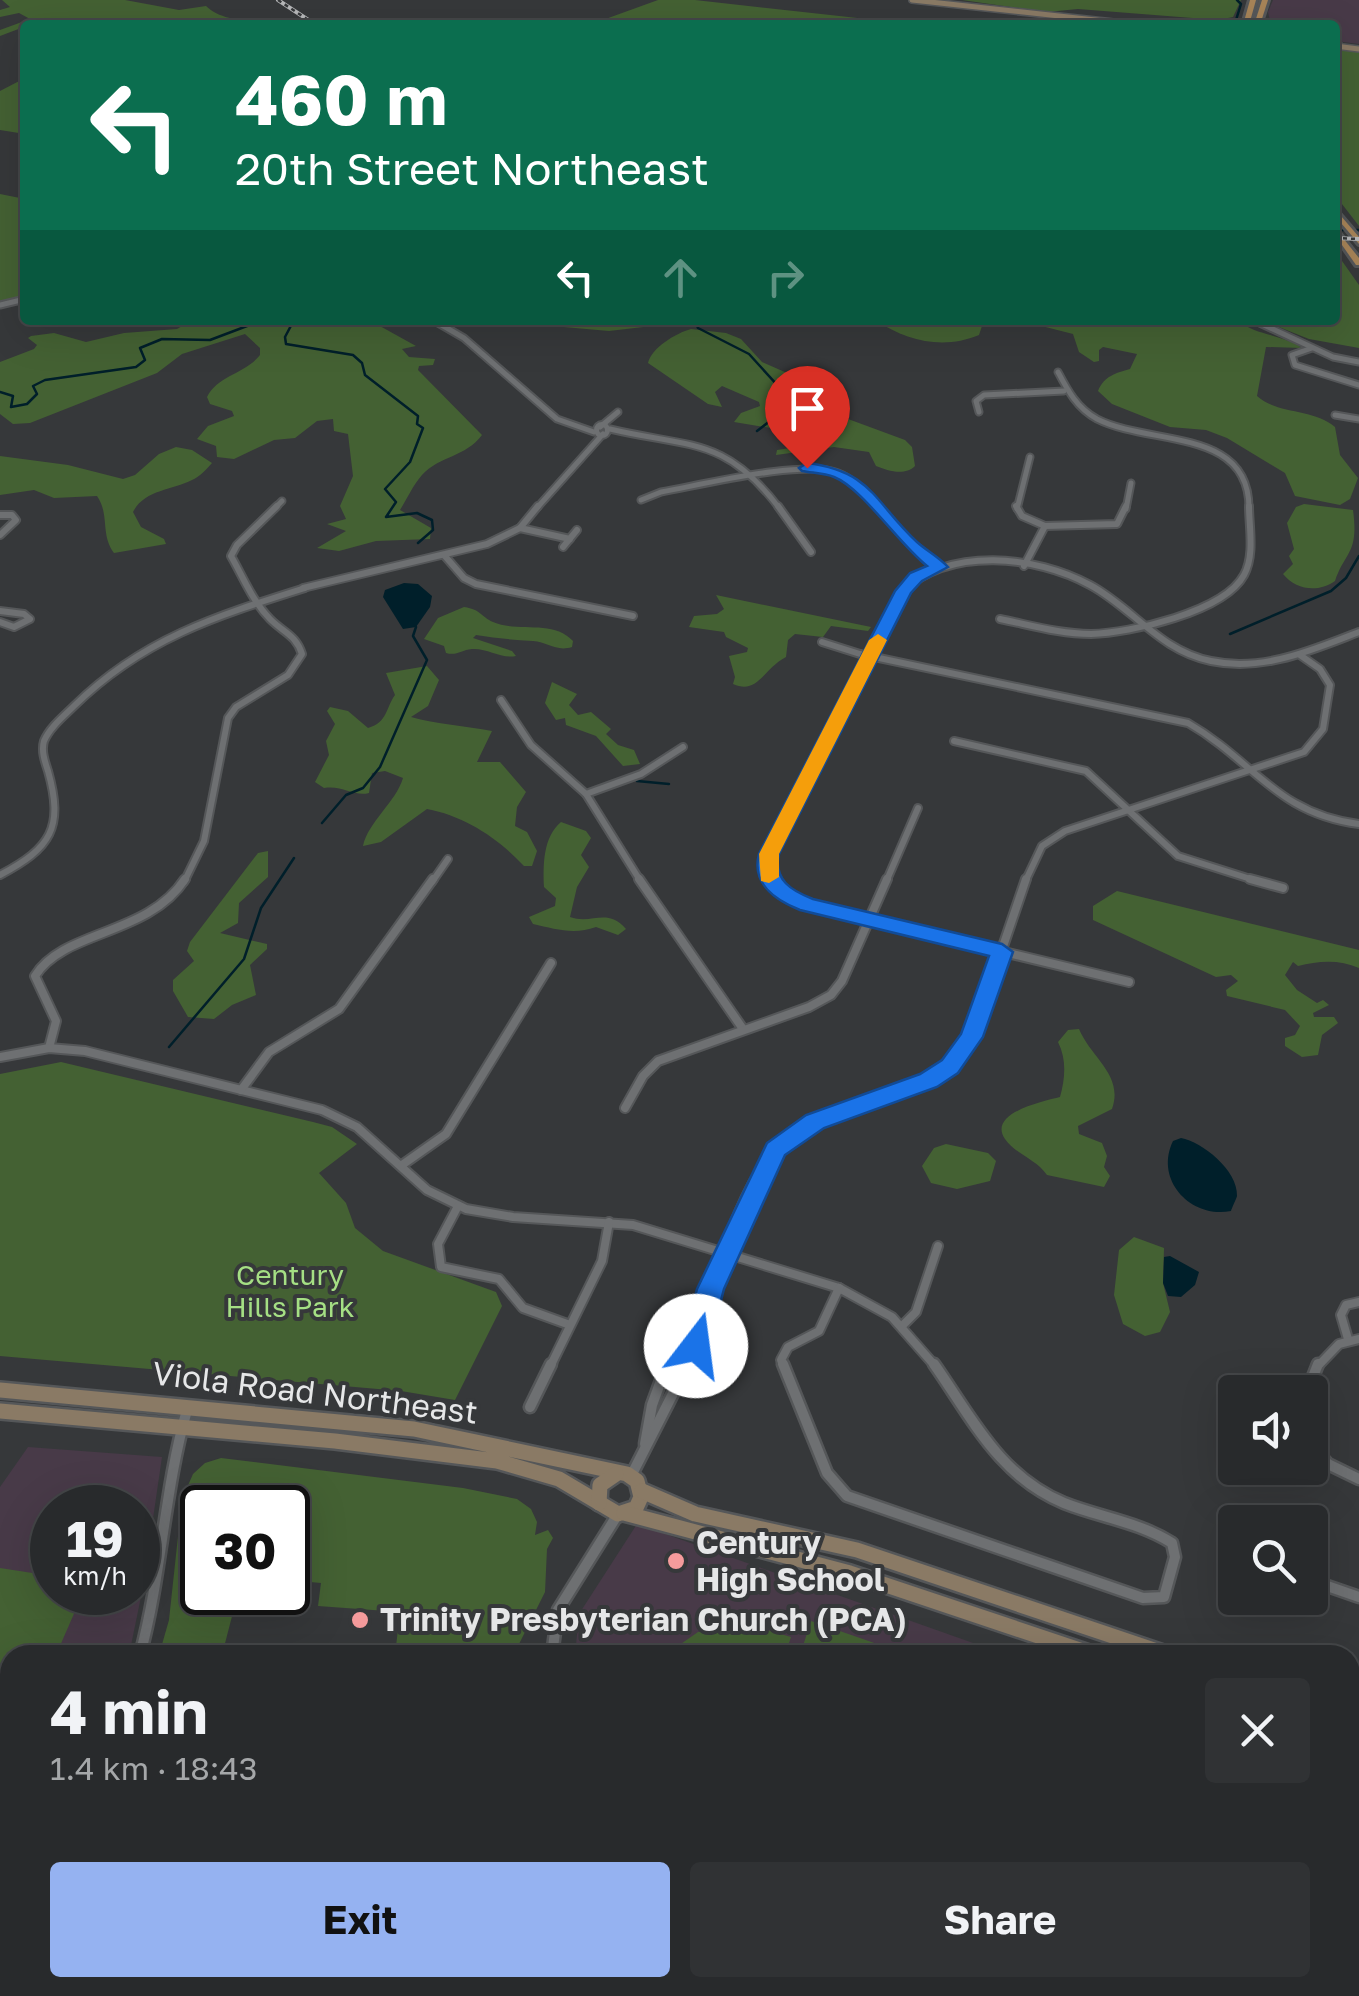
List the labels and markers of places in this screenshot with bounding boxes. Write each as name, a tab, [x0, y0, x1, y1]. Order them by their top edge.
pin	[765, 366, 850, 469]
place label: Century High School	[696, 1523, 885, 1598]
marker: Century High School	[665, 1550, 687, 1572]
place label: Trinity Presbyterian Church (PCA)	[380, 1600, 907, 1638]
marker: Trinity Presbyterian Church (PCA)	[349, 1609, 371, 1631]

